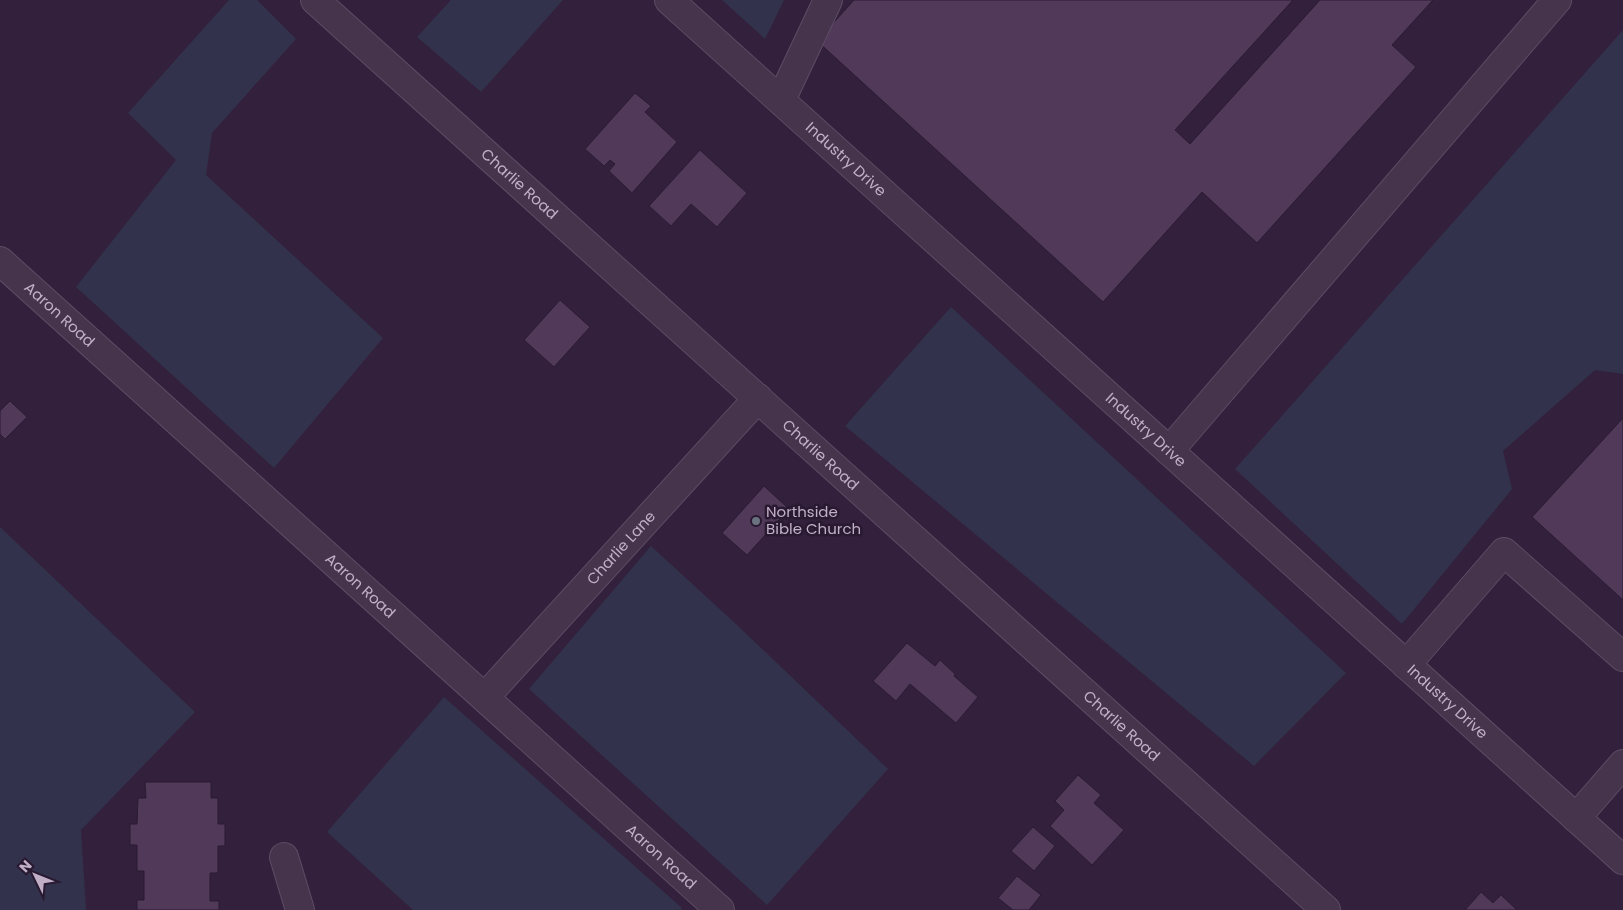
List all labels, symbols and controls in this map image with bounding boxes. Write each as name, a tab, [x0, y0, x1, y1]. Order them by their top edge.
street label: Industry Drive	[801, 117, 891, 201]
street label: Charlie Road	[477, 143, 563, 224]
street label: Aaron Road	[20, 277, 100, 351]
street label: Industry Drive	[1101, 388, 1191, 471]
street label: Charlie Road	[778, 414, 864, 495]
place label: Northside Bible Church	[766, 501, 861, 539]
street label: Charlie Lane	[582, 506, 660, 589]
marker: Northside Bible Church	[750, 515, 762, 527]
street label: Aaron Road	[321, 548, 400, 623]
street label: Industry Drive	[1403, 659, 1493, 743]
street label: Charlie Road	[1079, 685, 1165, 766]
street label: Aaron Road	[622, 819, 701, 894]
north arrow	[10, 850, 60, 900]
text: N	[15, 855, 36, 877]

